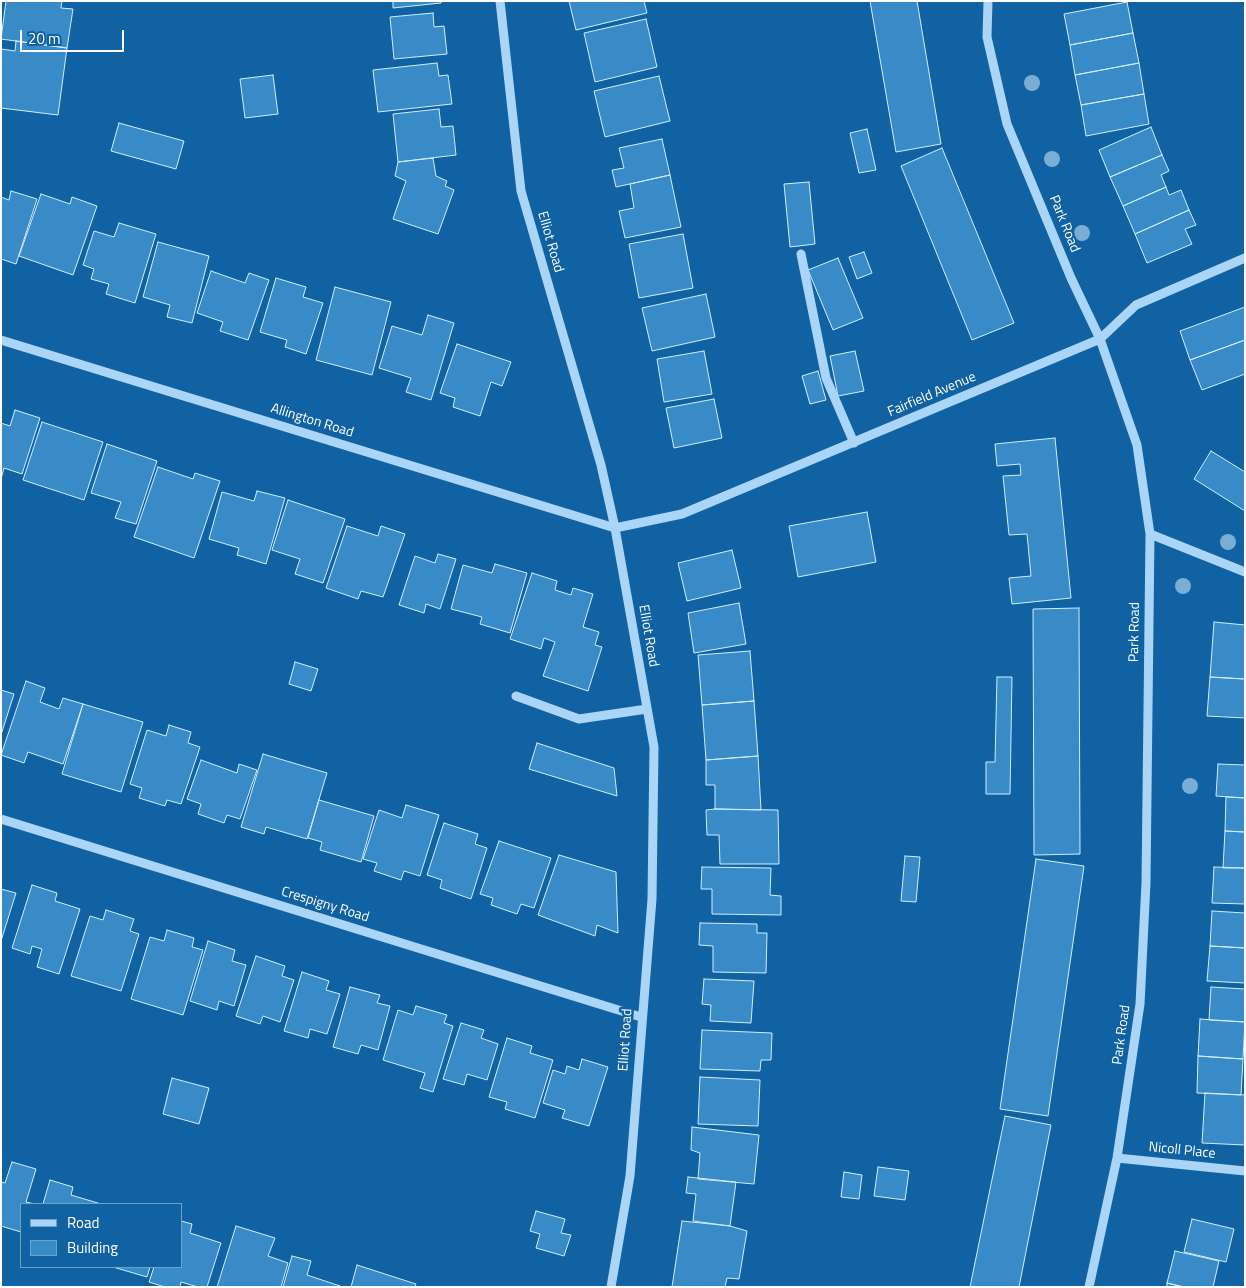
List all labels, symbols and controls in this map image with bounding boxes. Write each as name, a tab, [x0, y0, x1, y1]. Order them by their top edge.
scale bar	[22, 20, 126, 52]
text: 20 m	[28, 27, 61, 50]
street label: Park Road	[1045, 193, 1083, 255]
street label: Elliot Road	[533, 209, 567, 275]
street label: Fairfield Avenue	[885, 369, 979, 421]
street label: Allington Road	[269, 400, 355, 442]
street label: Park Road	[1126, 602, 1144, 662]
street label: Elliot Road	[634, 604, 662, 668]
street label: Crespigny Road	[279, 884, 371, 926]
street label: Park Road	[1109, 1004, 1135, 1066]
street label: Elliot Road	[615, 1008, 637, 1072]
street label: Nicoll Place	[1148, 1139, 1216, 1163]
legend	[20, 1203, 182, 1268]
text: Road	[67, 1211, 99, 1234]
text: Building	[67, 1236, 118, 1259]

